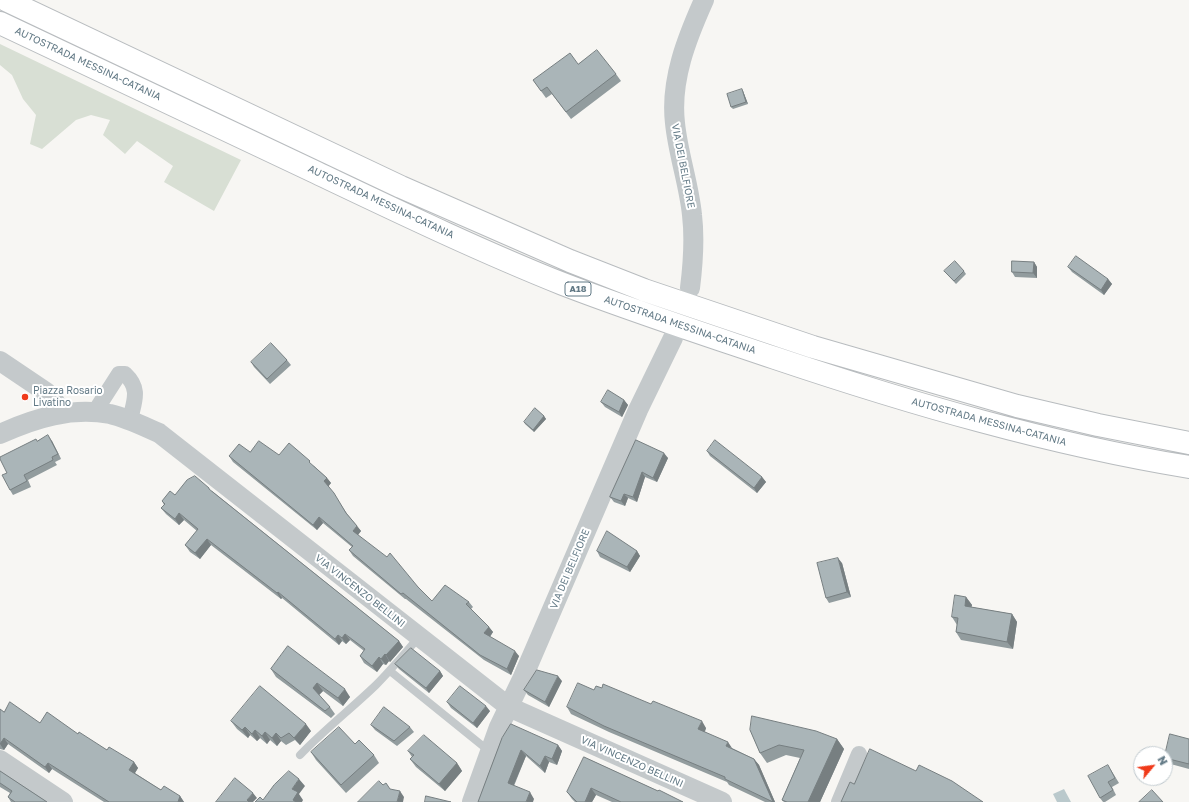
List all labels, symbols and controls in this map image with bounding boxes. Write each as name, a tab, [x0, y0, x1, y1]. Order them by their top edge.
street label: AUTOSTRADA MESSINA-CATANIA	[13, 25, 163, 103]
street label: VIA DEI BELFIORE	[669, 123, 697, 209]
street label: AUTOSTRADA MESSINA-CATANIA	[306, 163, 456, 241]
road number: A18	[565, 282, 591, 296]
street label: AUTOSTRADA MESSINA-CATANIA	[602, 293, 758, 357]
place label: Piazza Rosario Livatino	[33, 385, 103, 408]
marker: Piazza Rosario Livatino	[20, 392, 30, 402]
street label: AUTOSTRADA MESSINA-CATANIA	[910, 396, 1068, 448]
street label: VIA DEI BELFIORE	[548, 527, 592, 611]
street label: VIA VINCENZO BELLINI	[313, 552, 407, 630]
street label: VIA VINCENZO BELLINI	[579, 734, 685, 790]
north arrow	[1133, 746, 1173, 786]
text: N	[1155, 754, 1171, 767]

